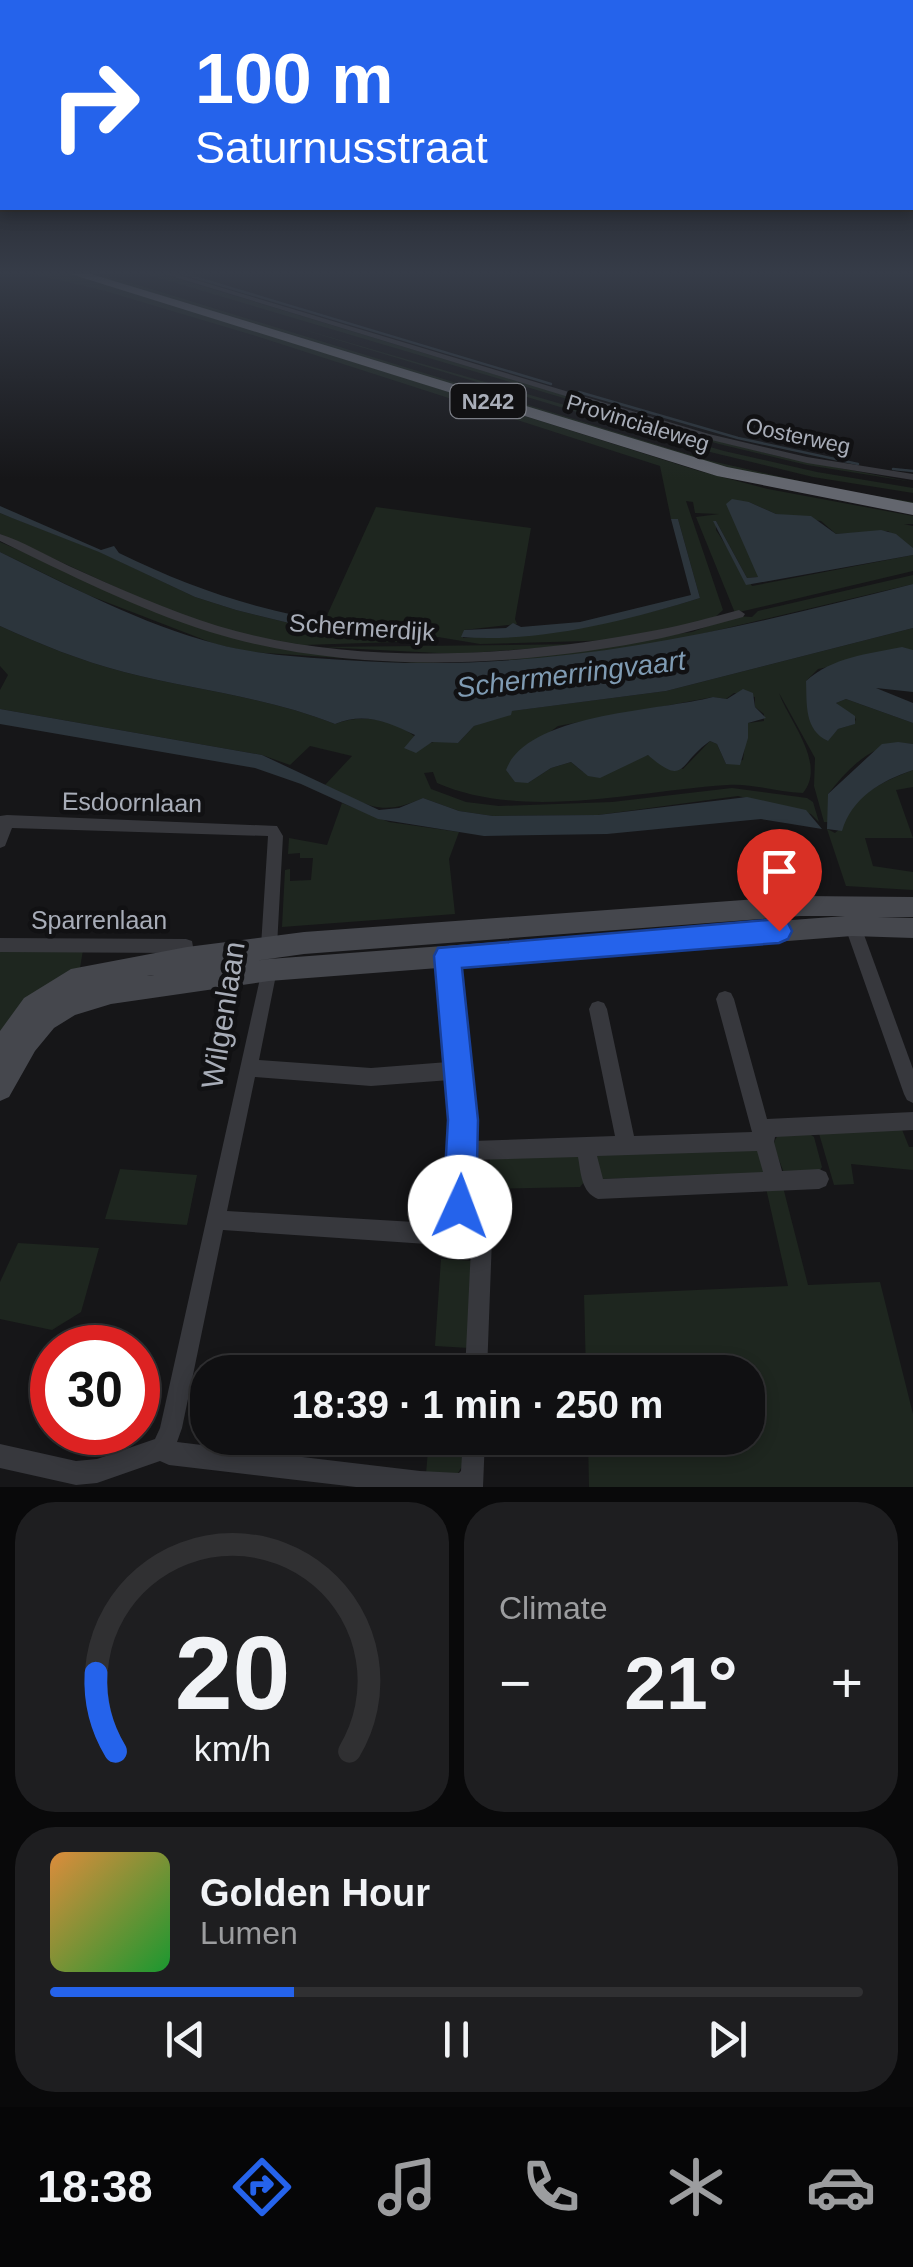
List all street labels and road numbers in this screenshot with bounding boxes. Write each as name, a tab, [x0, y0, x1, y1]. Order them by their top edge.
road number: N242	[450, 384, 526, 418]
street label: Provincialeweg	[564, 389, 712, 457]
street label: Oosterweg	[743, 413, 853, 459]
street label: Schermerdijk	[288, 608, 436, 646]
street label: Esdoornlaan	[62, 787, 202, 817]
street label: Sparrenlaan	[31, 906, 167, 934]
street label: Wilgenlaan	[195, 939, 251, 1091]

